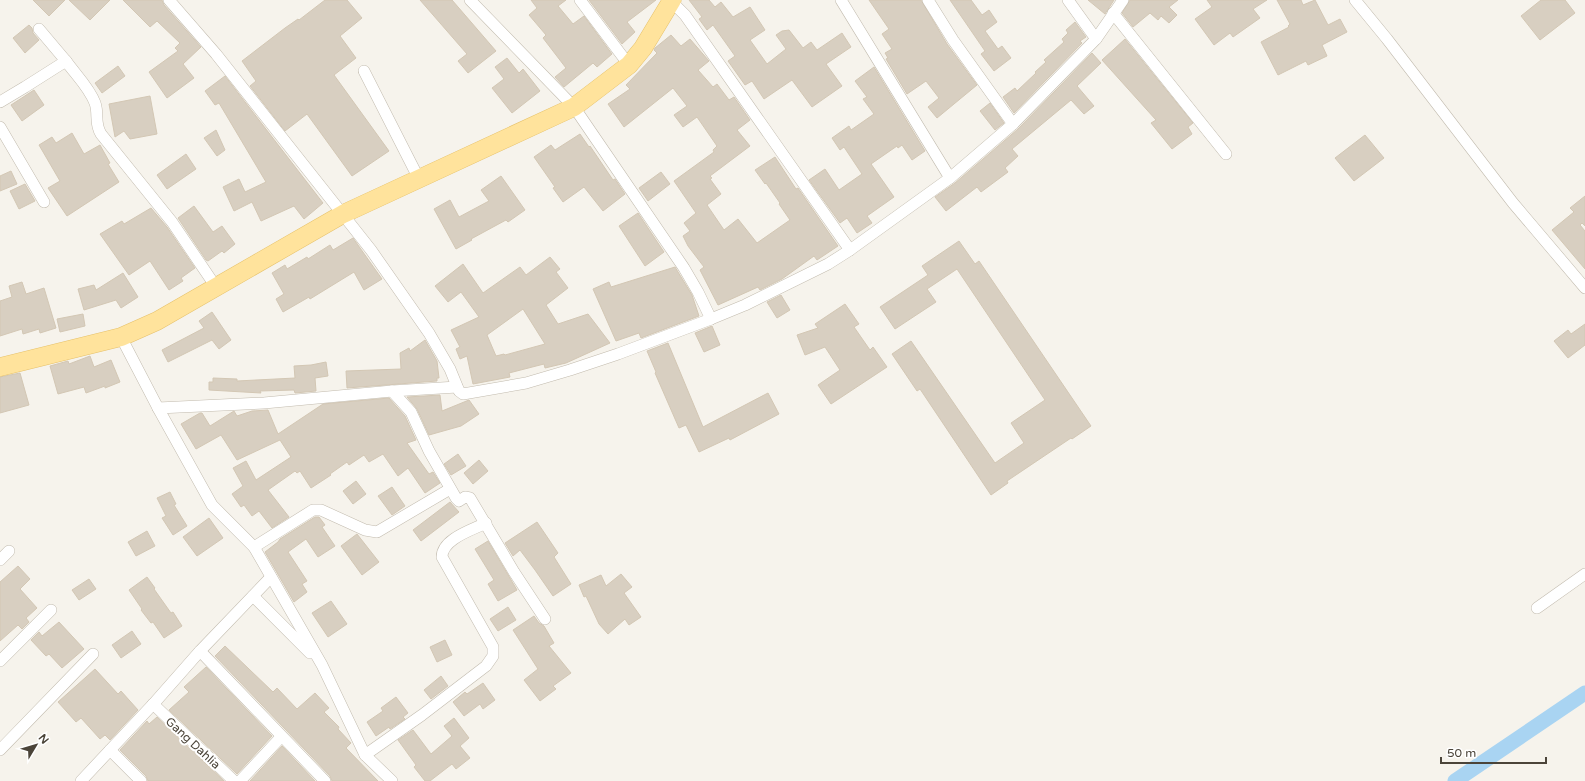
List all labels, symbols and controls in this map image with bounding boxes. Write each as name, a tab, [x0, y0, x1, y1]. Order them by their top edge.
street label: Gang Dahlia	[163, 714, 223, 772]
north arrow	[16, 725, 56, 765]
text: N	[36, 732, 51, 747]
scale bar	[1441, 739, 1546, 765]
text: 50 m	[1447, 746, 1476, 760]

